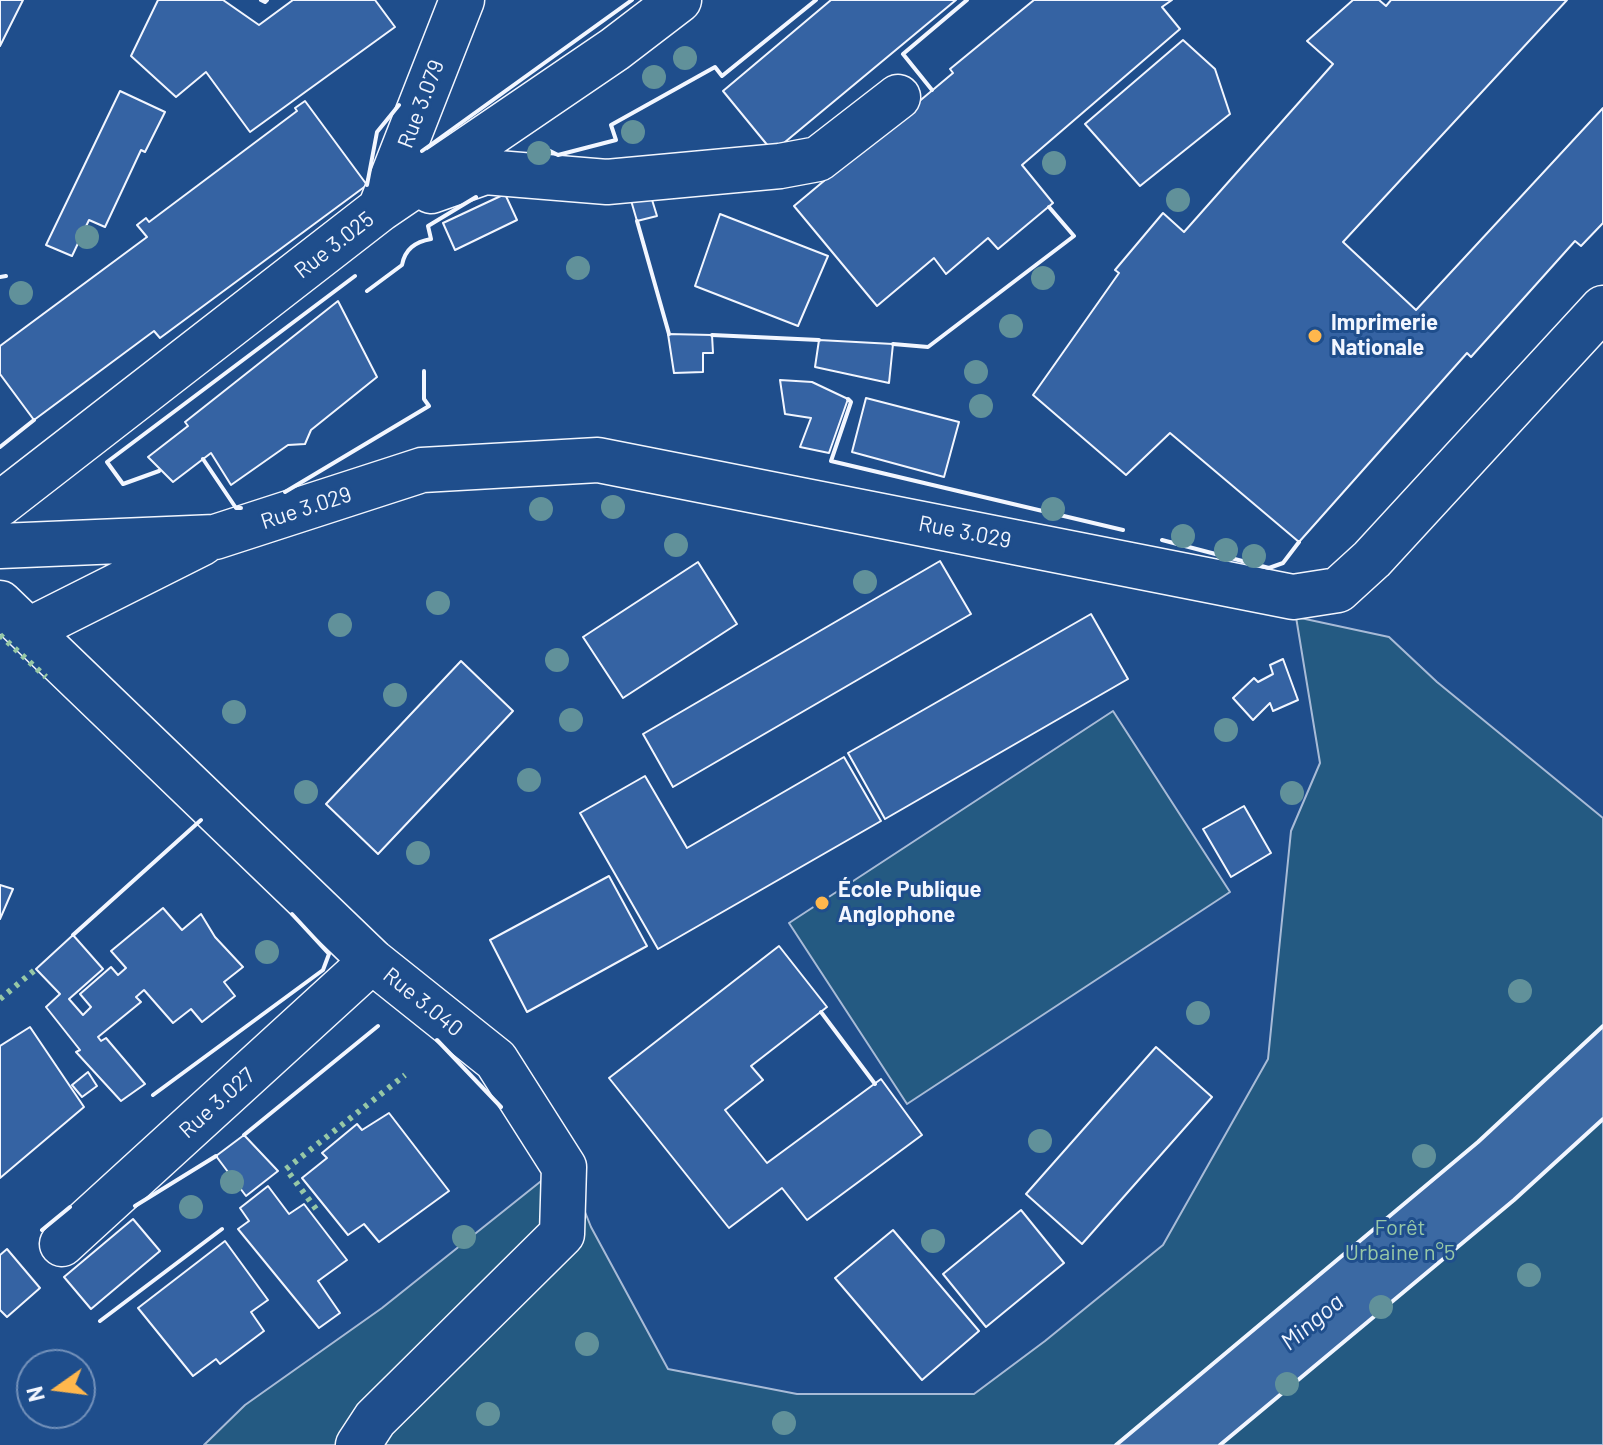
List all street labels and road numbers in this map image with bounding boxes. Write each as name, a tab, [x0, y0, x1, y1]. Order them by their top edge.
street label: Rue 3.079	[392, 56, 450, 152]
street label: Rue 3.025	[289, 206, 379, 284]
street label: Rue 3.029	[257, 481, 355, 535]
street label: Rue 3.029	[916, 510, 1014, 554]
street label: Rue 3.040	[378, 962, 468, 1042]
street label: Rue 3.027	[174, 1062, 260, 1144]

